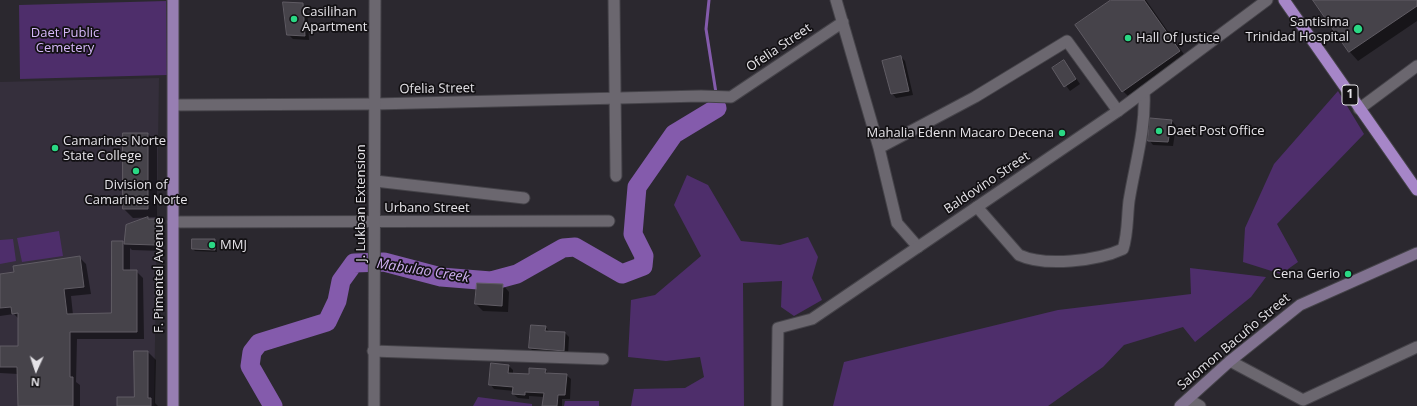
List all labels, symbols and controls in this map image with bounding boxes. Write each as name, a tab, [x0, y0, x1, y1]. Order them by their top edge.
place label: Casilihan Apartment	[302, 4, 367, 35]
marker: Casilihan Apartment	[289, 14, 299, 24]
place label: Santisima Trinidad Hospital	[1246, 14, 1349, 45]
street label: Ofelia Street	[743, 20, 815, 76]
marker: Santisima Trinidad Hospital	[1352, 23, 1364, 35]
park label: Daet Public Cemetery	[31, 25, 99, 56]
place label: Hall Of Justice	[1136, 30, 1220, 46]
marker: Hall Of Justice	[1123, 33, 1133, 43]
street label: Ofelia Street	[399, 81, 475, 97]
road number: 1	[1342, 85, 1358, 105]
place label: Daet Post Office	[1167, 123, 1264, 139]
place label: Mahalia Edenn Macaro Decena	[867, 125, 1054, 141]
marker: Daet Post Office	[1154, 126, 1164, 136]
marker: Mahalia Edenn Macaro Decena	[1057, 128, 1067, 138]
place label: Camarines Norte State College	[63, 133, 166, 164]
marker: Camarines Norte State College	[50, 143, 60, 153]
street label: J. Lukban Extension	[353, 144, 369, 262]
street label: Baldovino Street	[941, 149, 1033, 217]
marker: Division of Camarines Norte	[131, 166, 141, 176]
place label: Division of Camarines Norte	[85, 177, 187, 208]
street label: Urbano Street	[384, 200, 470, 216]
street label: F. Pimentel Avenue	[151, 217, 167, 333]
place label: MMJ	[220, 237, 247, 253]
marker: MMJ	[207, 240, 217, 250]
water label: Mabulao Creek	[376, 255, 470, 287]
place label: Cena Gerio	[1273, 266, 1340, 282]
marker: Cena Gerio	[1343, 269, 1353, 279]
street label: Salomon Bacuño Street	[1175, 290, 1293, 394]
north arrow	[16, 350, 56, 390]
text: N	[30, 375, 40, 390]

